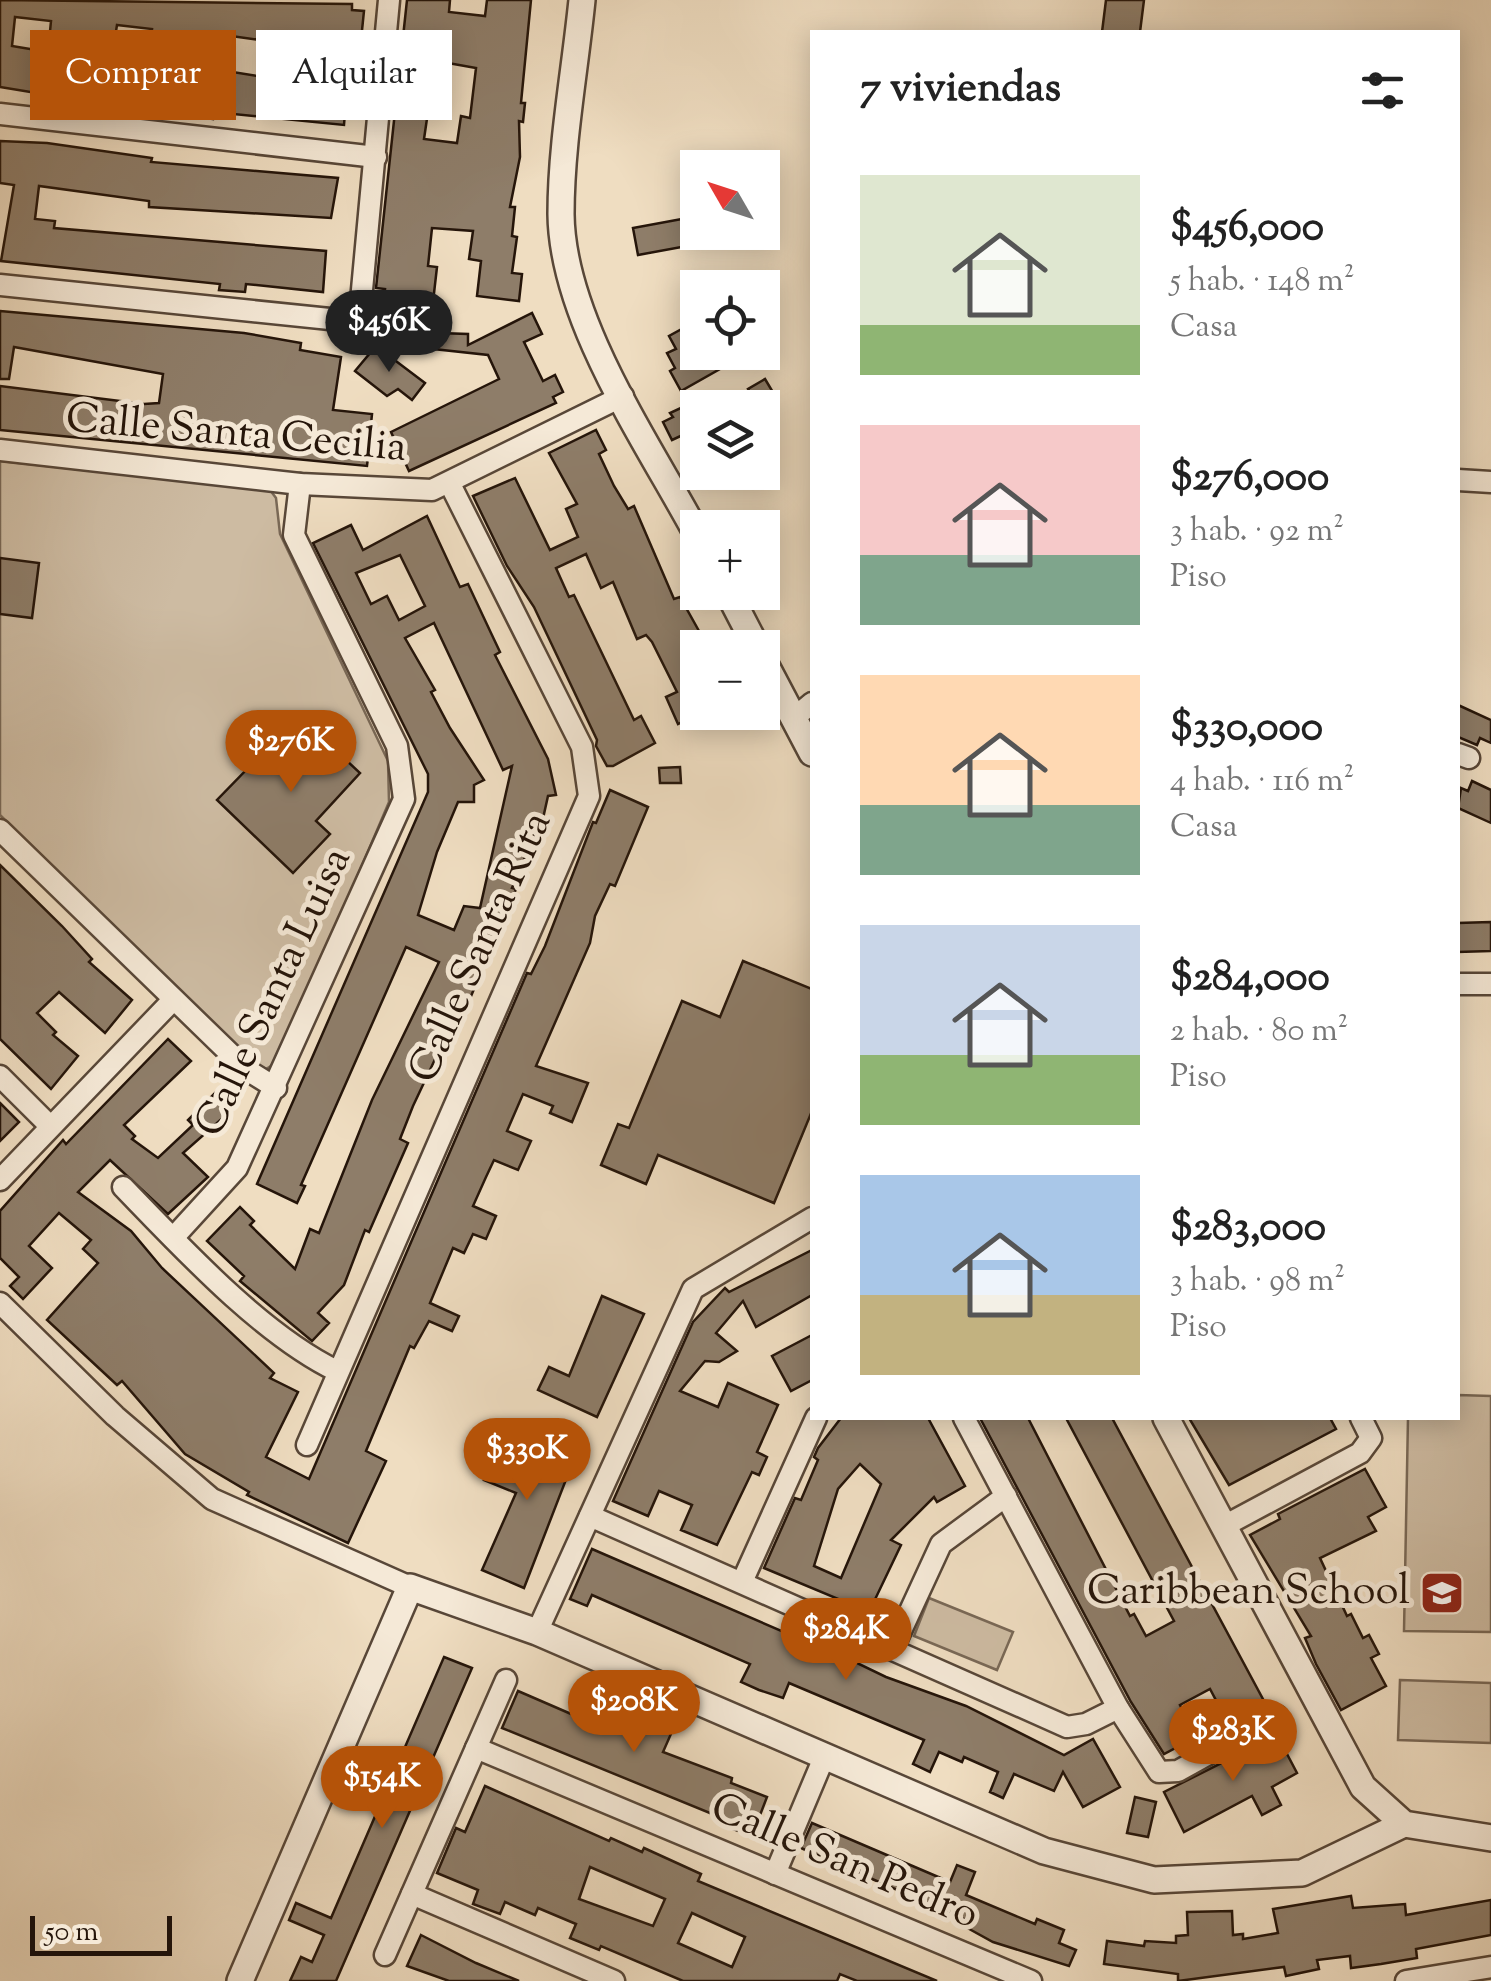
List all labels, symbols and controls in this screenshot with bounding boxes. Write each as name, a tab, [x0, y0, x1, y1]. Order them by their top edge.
chip: Comprar	[30, 30, 236, 120]
chip: Alquilar	[256, 30, 452, 120]
text: 7 viviendas	[860, 60, 1061, 120]
icon: filters	[1355, 63, 1410, 118]
north arrow	[680, 150, 780, 250]
map controls	[680, 150, 780, 730]
text: $456,000	[1170, 199, 1324, 259]
icon: home	[940, 215, 1060, 335]
text: 5 hab. · 148 m²	[1170, 259, 1354, 305]
button: locate	[680, 270, 780, 370]
pin: $456K	[319, 290, 459, 375]
text: $456K	[347, 299, 431, 345]
text: Casa	[1170, 305, 1237, 351]
street label: Calle Santa Cecilia	[63, 390, 409, 480]
button: layers	[680, 390, 780, 490]
text: $276,000	[1170, 449, 1329, 509]
icon: home	[940, 465, 1060, 585]
text: 3 hab. · 92 m²	[1170, 509, 1344, 555]
button: +	[680, 510, 780, 610]
text: Piso	[1170, 555, 1227, 601]
button: −	[680, 630, 780, 730]
text: $330,000	[1170, 699, 1323, 759]
pin: $276K	[221, 710, 361, 795]
icon: home	[940, 715, 1060, 835]
text: $276K	[247, 719, 335, 765]
text: 4 hab. · 116 m²	[1170, 759, 1354, 805]
street label: Calle Santa Rita	[395, 803, 569, 1093]
text: Casa	[1170, 805, 1237, 851]
street label: Calle Santa Luisa	[182, 839, 368, 1147]
text: $284,000	[1170, 949, 1330, 1009]
icon: home	[940, 965, 1060, 1085]
text: 2 hab. · 80 m²	[1170, 1009, 1348, 1055]
text: Piso	[1170, 1055, 1227, 1101]
text: $283,000	[1170, 1199, 1326, 1259]
icon: home	[940, 1215, 1060, 1335]
text: 3 hab. · 98 m²	[1170, 1259, 1345, 1305]
text: Piso	[1170, 1305, 1227, 1351]
pin: $330K	[457, 1418, 597, 1503]
text: $330K	[486, 1427, 568, 1473]
place label: Caribbean School	[1087, 1563, 1410, 1623]
school or university icon: Caribbean School	[1419, 1570, 1465, 1616]
pin: $284K	[776, 1598, 916, 1683]
text: $284K	[802, 1607, 890, 1653]
pin: $208K	[564, 1670, 704, 1755]
text: $208K	[590, 1679, 678, 1725]
pin: $283K	[1163, 1699, 1303, 1784]
text: $283K	[1191, 1708, 1275, 1754]
pin: $154K	[312, 1746, 452, 1831]
text: $154K	[343, 1755, 421, 1801]
street label: Calle San Pedro	[701, 1780, 987, 1946]
scale bar	[30, 1911, 172, 1956]
text: 50 m	[45, 1913, 99, 1953]

